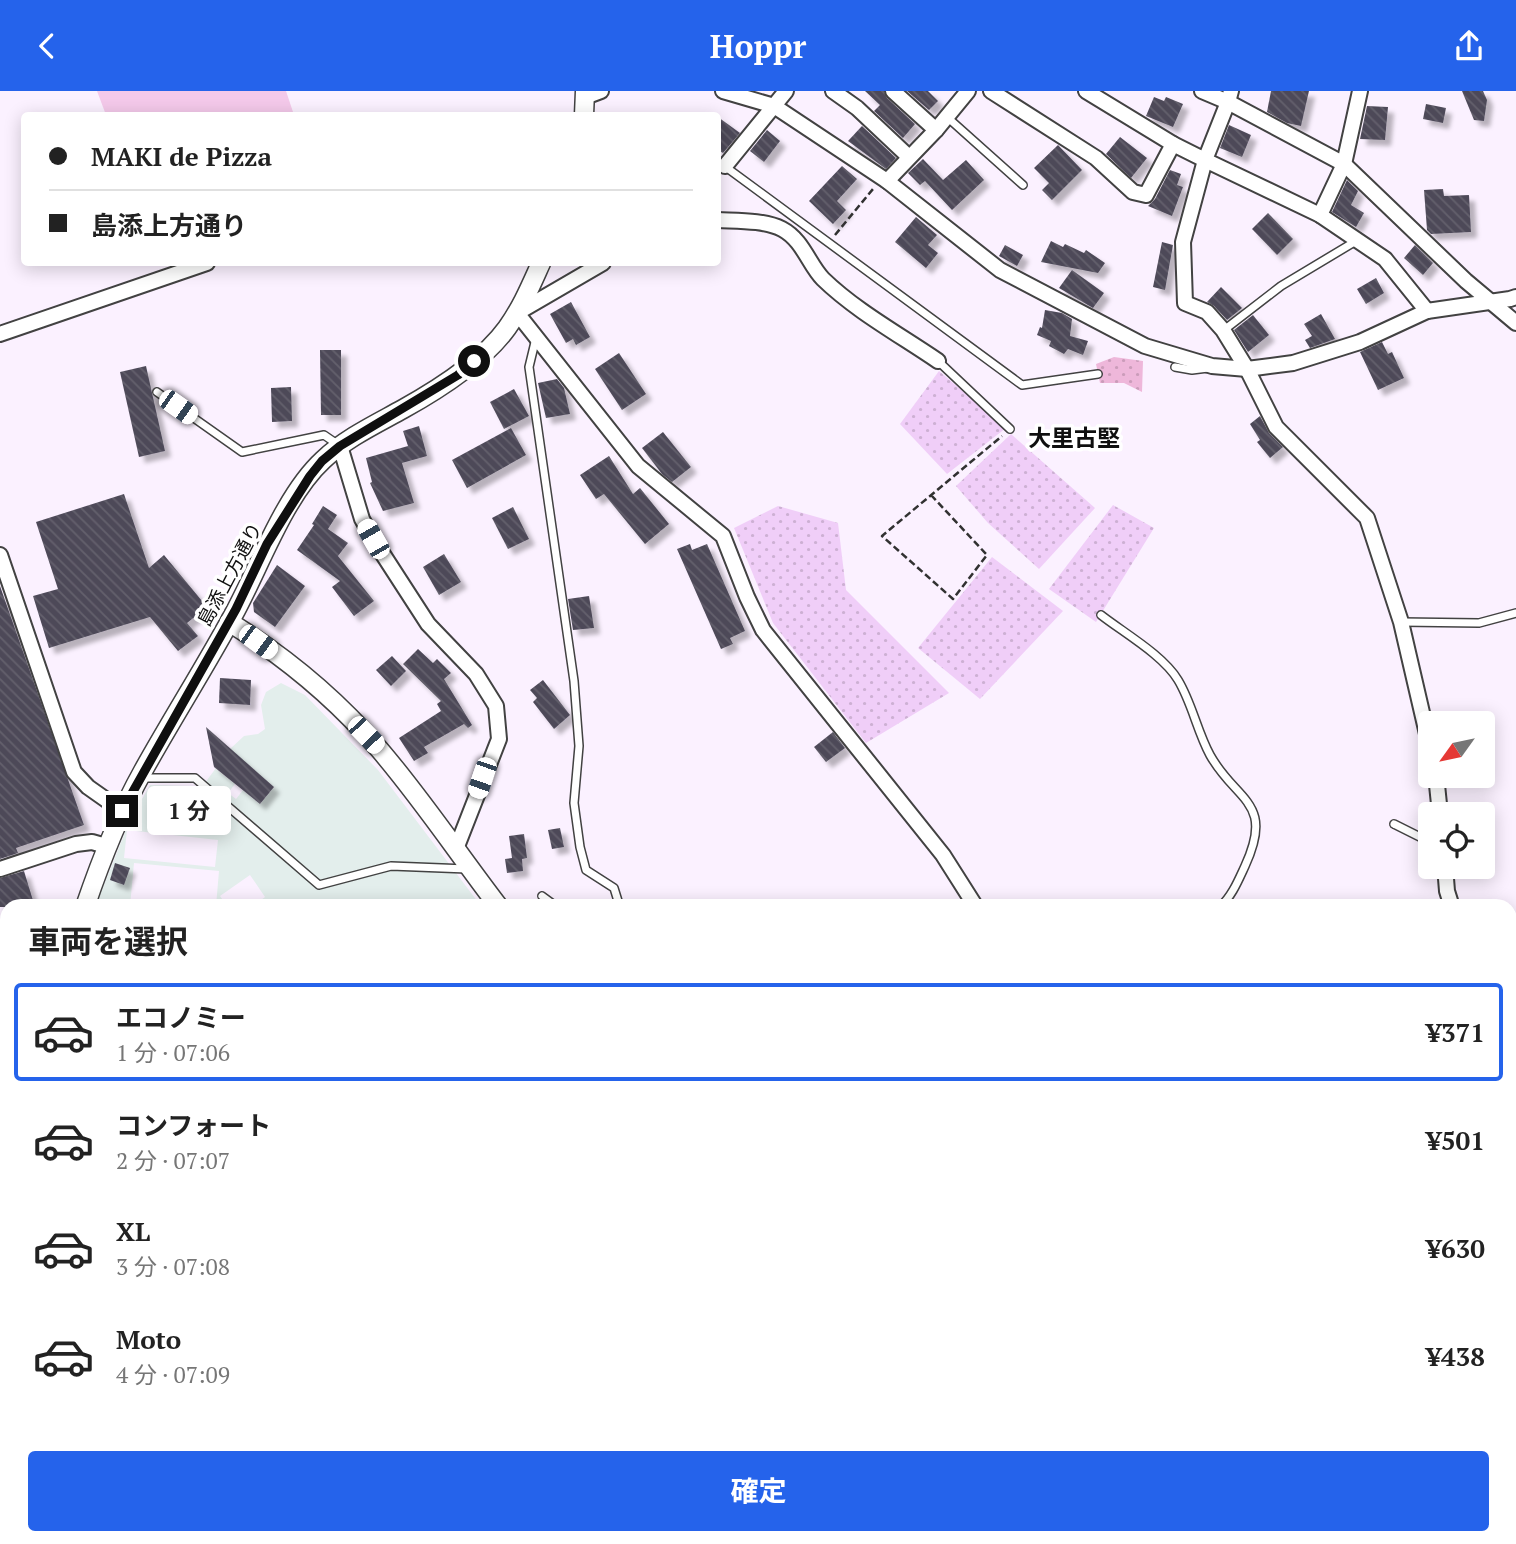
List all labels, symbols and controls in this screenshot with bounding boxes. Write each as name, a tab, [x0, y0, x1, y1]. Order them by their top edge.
text: Hoppr	[710, 25, 806, 67]
icon: back	[28, 27, 66, 65]
icon: share	[1450, 27, 1488, 65]
text: MAKI de Pizza	[91, 139, 272, 173]
text: 島添上方通り	[91, 208, 247, 242]
route start	[458, 345, 490, 377]
car	[155, 386, 202, 428]
district label: 大里古堅	[1028, 422, 1120, 453]
car	[354, 516, 393, 562]
street label: 島添上方通り	[191, 518, 267, 630]
car	[235, 621, 282, 663]
north arrow	[1418, 711, 1494, 787]
map controls	[1418, 711, 1495, 879]
car	[344, 713, 389, 757]
car	[466, 755, 499, 801]
callout: 1 分	[146, 787, 230, 835]
route end	[106, 795, 138, 827]
text: 1 分	[168, 795, 210, 826]
button: locate	[1418, 802, 1495, 879]
text: 車両を選択	[28, 920, 188, 962]
text: エコノミー	[116, 1000, 246, 1034]
icon: car	[32, 1001, 95, 1064]
text: ¥371	[1426, 1015, 1485, 1049]
text: 1 分 · 07:06	[116, 1037, 230, 1068]
text: コンフォート	[116, 1108, 271, 1142]
icon: car	[32, 1109, 95, 1172]
text: ¥501	[1426, 1123, 1485, 1157]
text: 2 分 · 07:07	[116, 1145, 230, 1176]
text: XL	[116, 1214, 150, 1248]
icon: car	[32, 1217, 95, 1280]
text: ¥630	[1426, 1231, 1485, 1265]
text: 3 分 · 07:08	[116, 1251, 230, 1282]
text: Moto	[116, 1322, 181, 1356]
icon: car	[32, 1325, 95, 1388]
text: ¥438	[1426, 1339, 1485, 1373]
text: 4 分 · 07:09	[116, 1359, 230, 1390]
button: 確定	[28, 1451, 1489, 1531]

